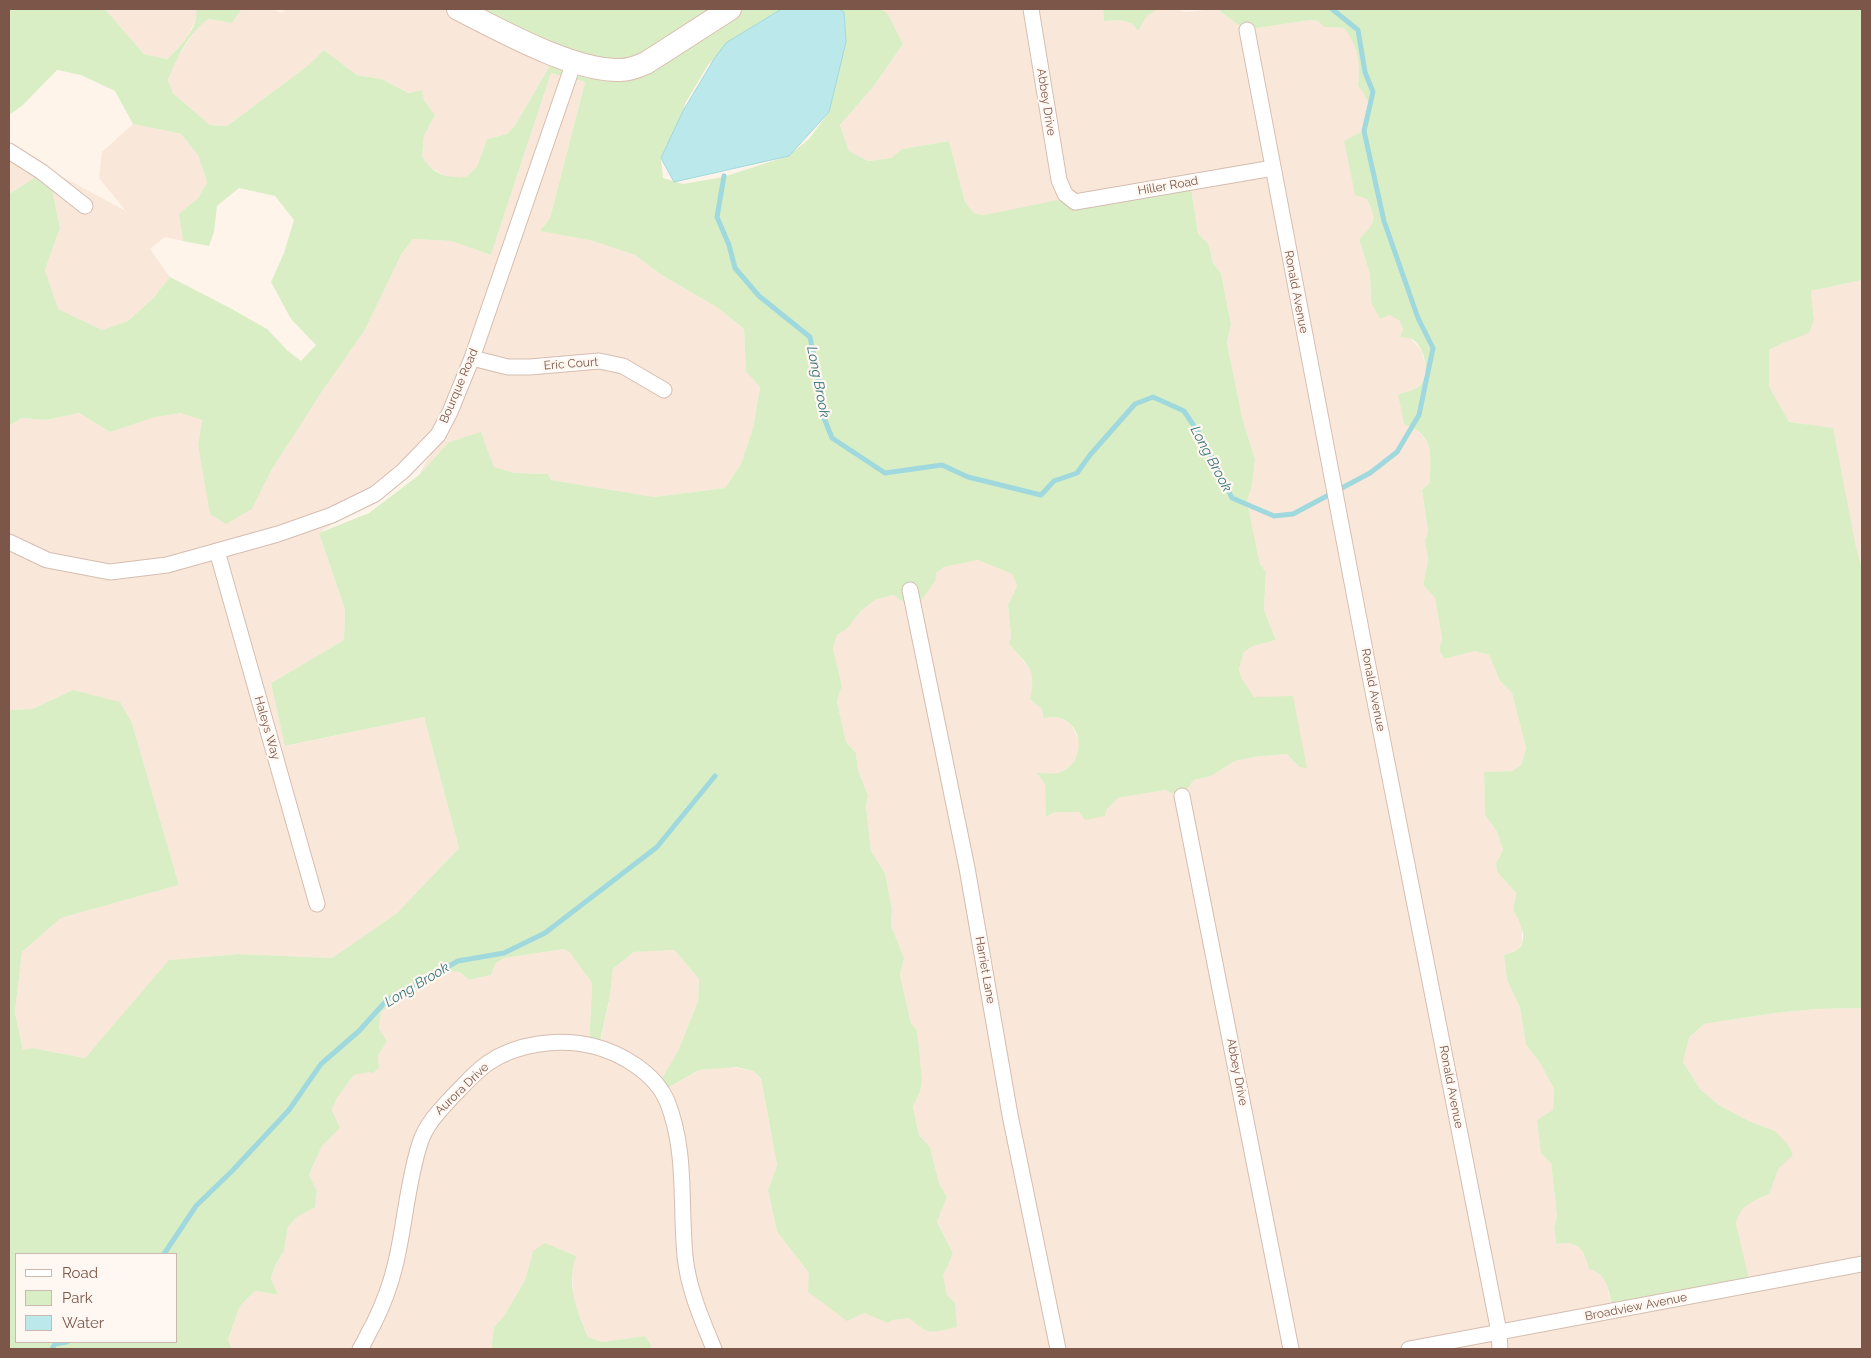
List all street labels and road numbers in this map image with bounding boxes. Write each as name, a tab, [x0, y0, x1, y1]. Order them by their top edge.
street label: Abbey Drive	[1034, 67, 1058, 137]
street label: Hiller Road	[1137, 174, 1199, 198]
street label: Ronald Avenue	[1281, 249, 1311, 335]
street label: Bourque Road	[437, 346, 481, 426]
street label: Eric Court	[543, 355, 599, 373]
street label: Ronald Avenue	[1358, 647, 1388, 733]
street label: Haleys Way	[251, 695, 283, 761]
street label: Harriet Lane	[972, 935, 998, 1005]
street label: Abbey Drive	[1223, 1037, 1251, 1107]
street label: Ronald Avenue	[1436, 1044, 1466, 1130]
street label: Aurora Drive	[432, 1060, 492, 1118]
street label: Broadview Avenue	[1584, 1290, 1688, 1324]

